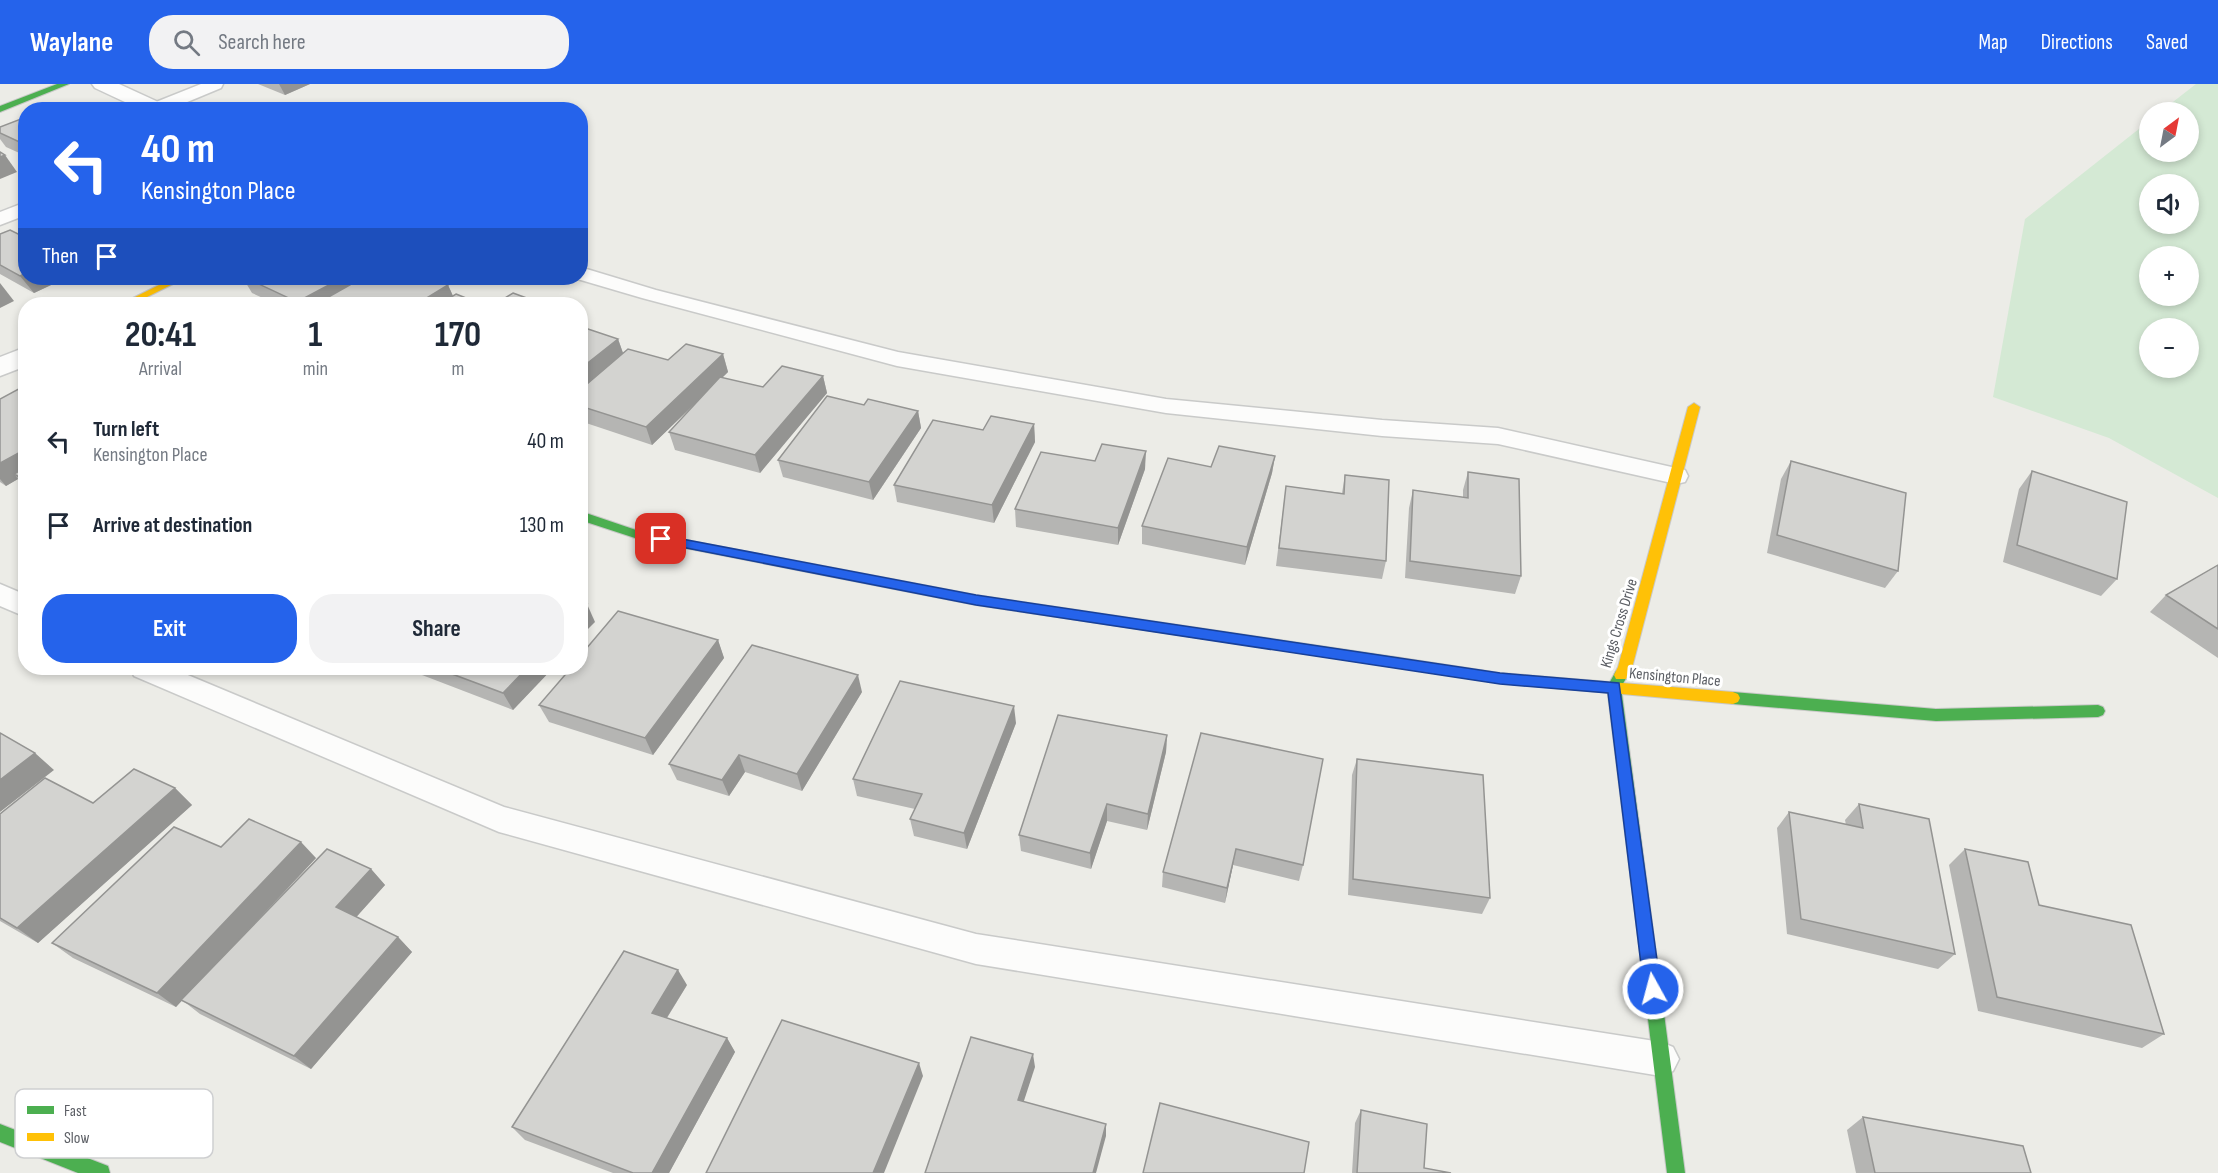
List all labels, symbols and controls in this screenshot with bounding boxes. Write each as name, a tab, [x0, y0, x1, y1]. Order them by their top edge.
search box	[149, 15, 569, 69]
text: Waylane	[30, 26, 113, 59]
icon: search	[170, 26, 203, 59]
text: Search here	[218, 29, 306, 56]
text: Map	[1978, 30, 2008, 55]
text: Directions	[2041, 30, 2113, 55]
text: Saved	[2146, 30, 2188, 55]
north arrow	[2139, 102, 2199, 162]
map controls	[2139, 102, 2199, 378]
text: 40 m	[141, 124, 215, 175]
icon: left	[42, 126, 120, 204]
button: sound	[2139, 174, 2199, 234]
text: Kensington Place	[141, 175, 296, 207]
icon: arrive	[90, 240, 123, 273]
text: Then	[42, 243, 78, 270]
button: +	[2139, 246, 2199, 306]
text: 20:41	[125, 314, 196, 357]
text: 1	[308, 314, 322, 357]
text: 170	[435, 314, 481, 357]
button: −	[2139, 318, 2199, 378]
text: Arrival	[139, 357, 182, 381]
text: min	[303, 357, 328, 381]
text: m	[452, 357, 464, 381]
text: Turn left	[93, 416, 159, 443]
icon: left	[42, 425, 75, 458]
text: 40 m	[527, 428, 564, 455]
text: Kensington Place	[93, 443, 207, 467]
icon: arrive	[42, 509, 75, 542]
text: Arrive at destination	[93, 512, 252, 539]
text: 130 m	[520, 512, 564, 539]
pin	[635, 513, 686, 564]
icon: arrive	[644, 522, 677, 555]
street label: Kings Cross Drive	[1597, 577, 1642, 670]
button: Exit	[42, 594, 297, 663]
button: Share	[309, 594, 564, 663]
street label: Kensington Place	[1628, 664, 1721, 691]
position arrow	[1621, 957, 1685, 1021]
legend	[15, 1089, 213, 1158]
text: Fast	[64, 1102, 87, 1121]
text: Slow	[64, 1129, 89, 1148]

